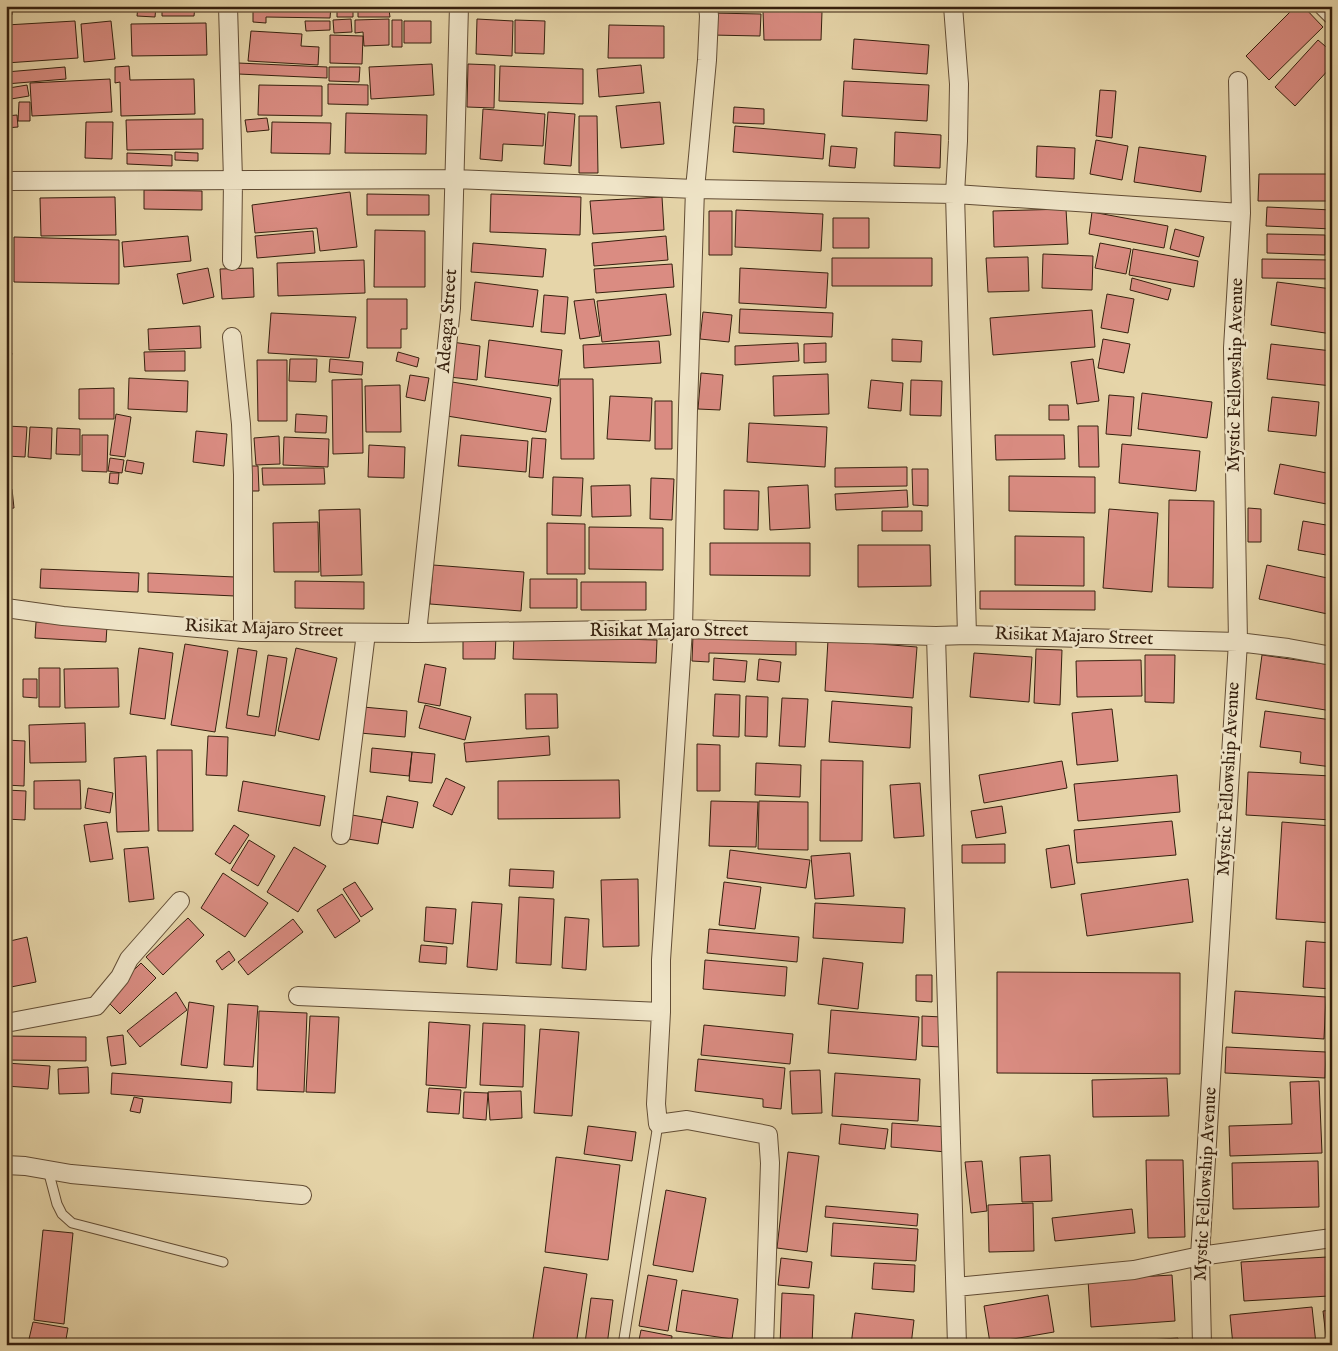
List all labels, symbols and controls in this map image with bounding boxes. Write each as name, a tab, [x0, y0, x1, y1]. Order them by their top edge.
street label: Adeaga Street	[433, 268, 463, 375]
street label: Mystic Fellowship Avenue	[1223, 278, 1249, 472]
street label: Risikat Majaro Street	[184, 615, 344, 643]
street label: Risikat Majaro Street	[590, 620, 748, 643]
street label: Risikat Majaro Street	[994, 623, 1154, 651]
street label: Mystic Fellowship Avenue	[1212, 681, 1246, 877]
street label: Mystic Fellowship Avenue	[1189, 1086, 1223, 1282]

